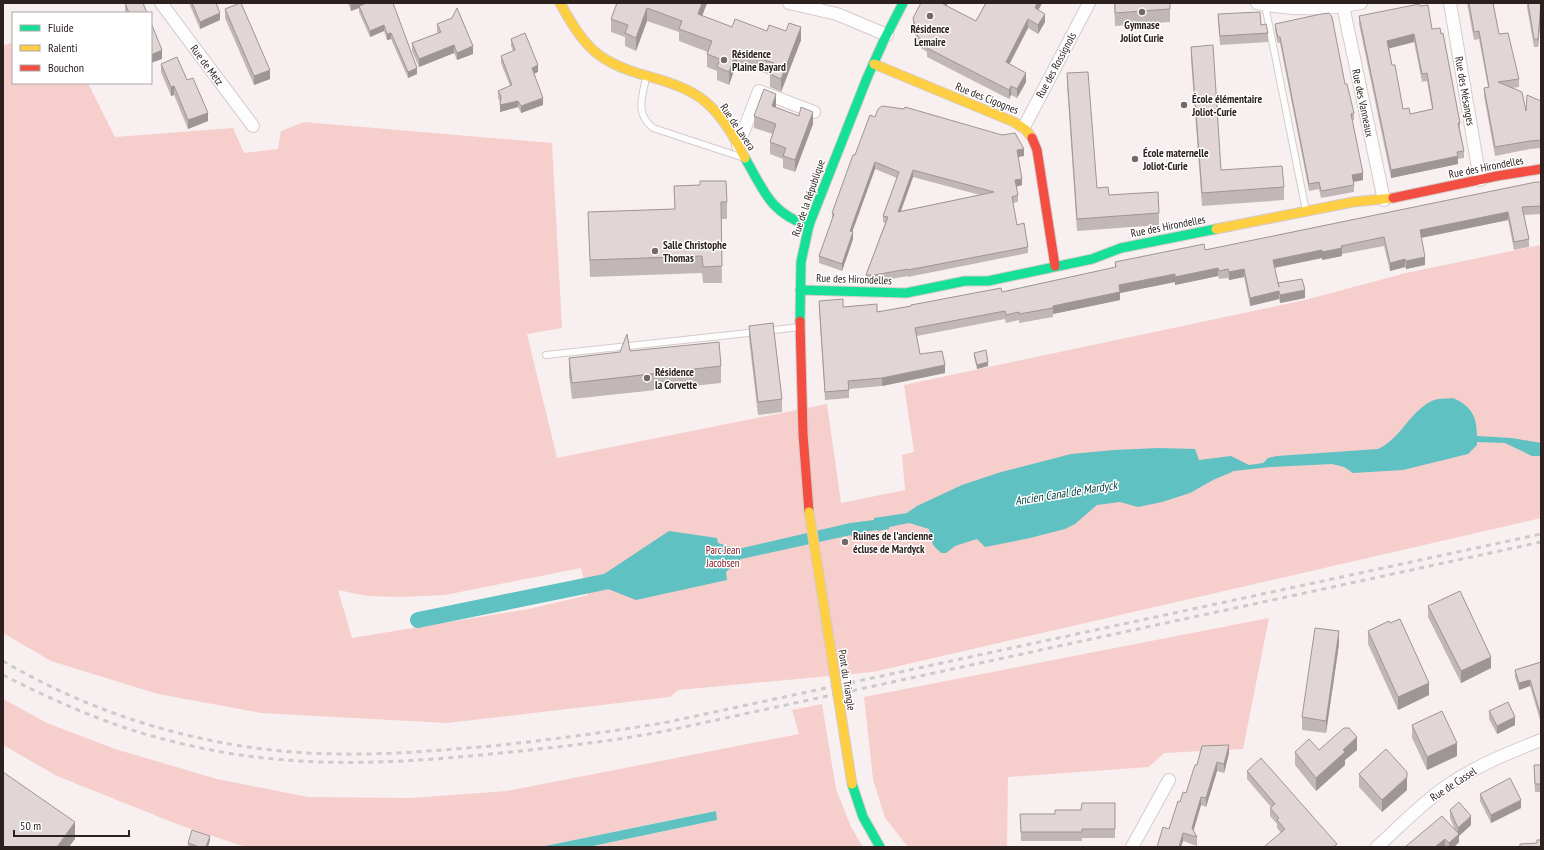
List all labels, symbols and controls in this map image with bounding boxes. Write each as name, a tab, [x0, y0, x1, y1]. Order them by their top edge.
marker: Gymnase Joliot Curie	[1137, 7, 1147, 17]
marker: Résidence Lemaire	[925, 11, 935, 21]
legend	[12, 12, 152, 84]
place label: Gymnase Joliot Curie	[1119, 18, 1164, 45]
text: Fluide	[48, 20, 74, 35]
place label: Résidence Lemaire	[910, 22, 950, 49]
street label: Rue des Rossignols	[1033, 30, 1079, 100]
text: Ralenti	[48, 40, 77, 55]
street label: Rue de Metz	[187, 42, 227, 88]
place label: Résidence Plaine Bayard	[732, 47, 786, 74]
marker: Résidence Plaine Bayard	[719, 55, 729, 65]
street label: Rue des Mésanges	[1452, 55, 1478, 127]
text: Bouchon	[48, 60, 84, 75]
street label: Rue des Vanneaux	[1349, 68, 1377, 139]
street label: Rue des Cigognes	[953, 79, 1021, 117]
place label: École élémentaire Joliot-Curie	[1191, 92, 1262, 119]
marker: École élémentaire Joliot-Curie	[1179, 100, 1189, 110]
street label: Rue de Lavera	[717, 101, 759, 153]
place label: École maternelle Joliot-Curie	[1142, 146, 1209, 173]
street label: Rue des Hirondelles	[1447, 153, 1525, 181]
marker: École maternelle Joliot-Curie	[1130, 154, 1140, 164]
street label: Rue de la République	[788, 157, 828, 238]
street label: Rue des Hirondelles	[1129, 212, 1207, 240]
place label: Salle Christophe Thomas	[663, 238, 727, 265]
marker: Salle Christophe Thomas	[650, 246, 660, 256]
street label: Rue des Hirondelles	[816, 271, 892, 287]
place label: Résidence la Corvette	[655, 365, 698, 392]
marker: Résidence la Corvette	[642, 373, 652, 383]
water label: Ancien Canal de Mardyck	[1014, 477, 1119, 508]
place label: Ruines de l'ancienne écluse de Mardyck	[853, 529, 933, 556]
marker: Ruines de l'ancienne écluse de Mardyck	[840, 537, 850, 547]
park label: Parc Jean Jacobsen	[705, 543, 740, 570]
street label: Pont du Triangle	[835, 648, 859, 712]
street label: Rue de Cassel	[1427, 764, 1479, 804]
scale bar	[14, 812, 129, 838]
text: 50 m	[20, 818, 41, 833]

